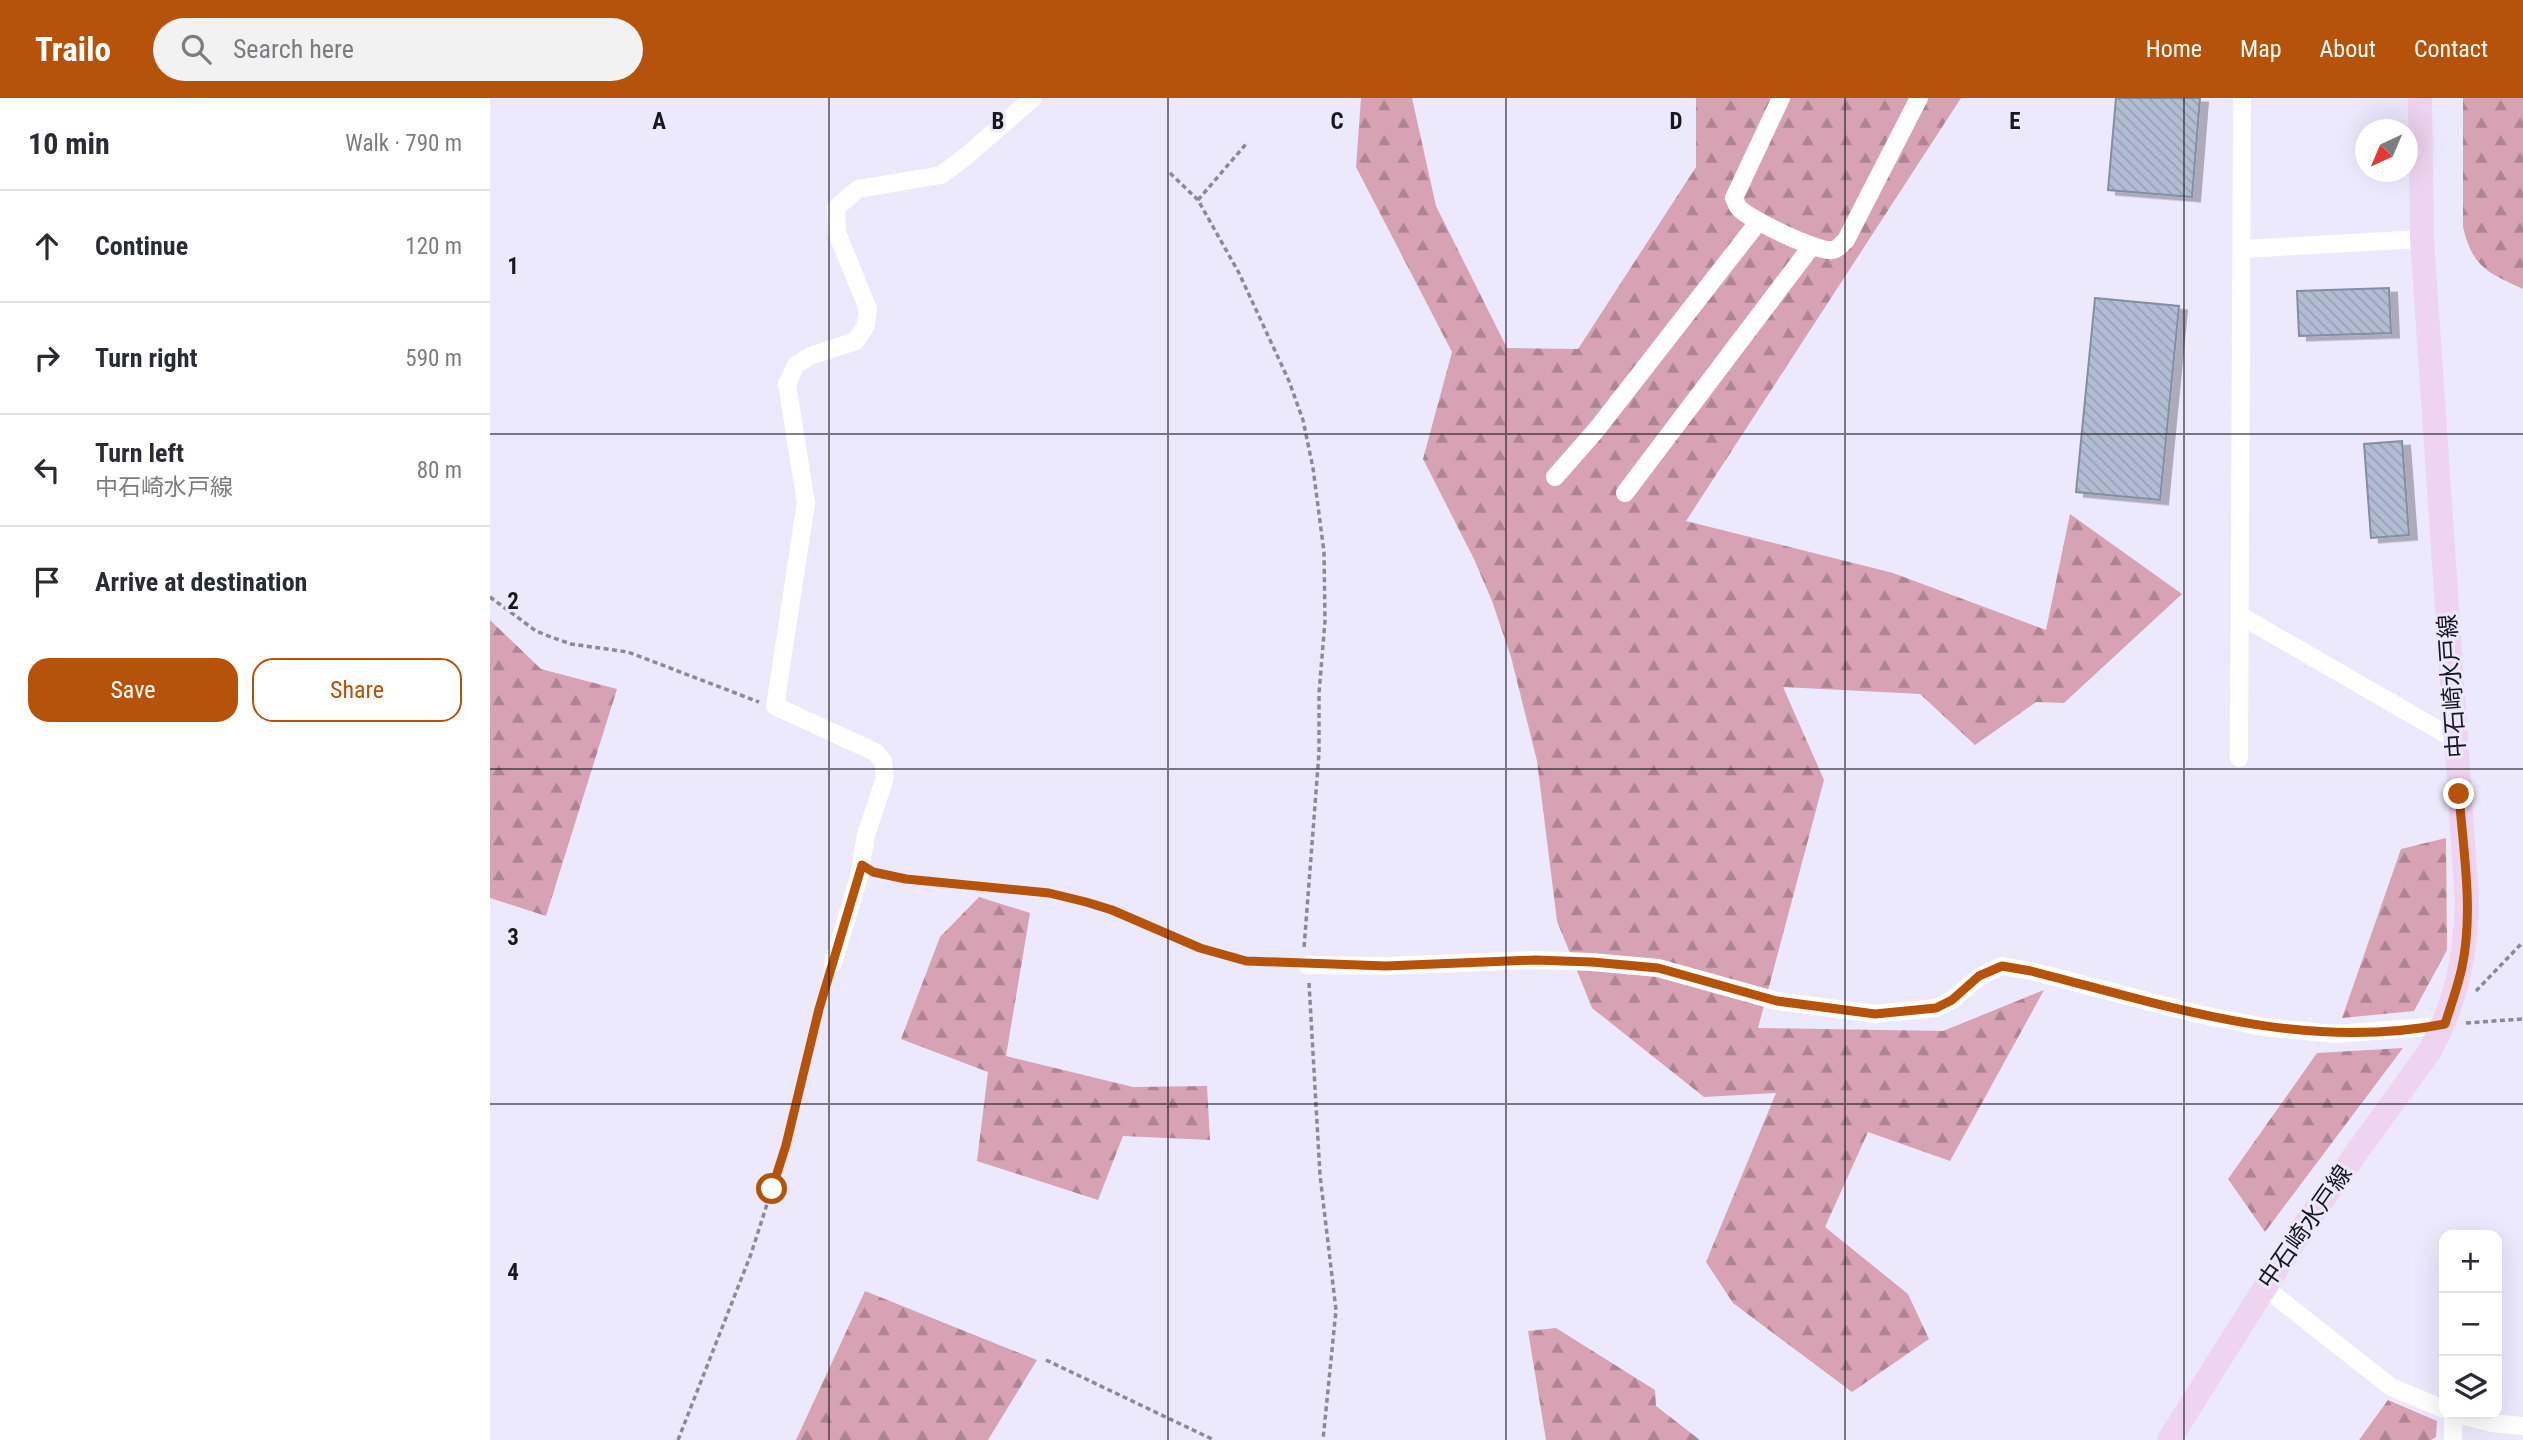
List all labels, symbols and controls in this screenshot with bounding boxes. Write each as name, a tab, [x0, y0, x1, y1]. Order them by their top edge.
search box	[153, 18, 643, 81]
text: Trailo	[35, 30, 111, 69]
icon: search	[177, 30, 215, 68]
text: Search here	[233, 34, 354, 64]
text: Home	[2146, 35, 2202, 63]
text: Map	[2240, 35, 2282, 63]
text: About	[2320, 35, 2376, 63]
text: Contact	[2414, 35, 2488, 63]
text: A	[652, 108, 666, 135]
text: B	[992, 108, 1004, 135]
text: C	[1330, 108, 1344, 135]
text: D	[1670, 108, 1683, 135]
text: E	[2009, 108, 2021, 135]
north arrow	[2355, 119, 2418, 182]
text: 10 min	[28, 126, 110, 161]
text: Walk · 790 m	[345, 130, 462, 157]
icon: ahead	[28, 227, 66, 265]
text: Continue	[95, 231, 188, 261]
text: 120 m	[405, 233, 462, 260]
text: 1	[507, 253, 519, 280]
icon: right	[28, 339, 66, 377]
text: Turn right	[95, 343, 197, 373]
text: 590 m	[405, 345, 462, 372]
text: Turn left	[95, 438, 184, 468]
icon: left	[28, 451, 66, 489]
text: 80 m	[417, 457, 462, 484]
text: 中石崎水戸線	[95, 474, 233, 501]
icon: arrive	[28, 563, 66, 601]
text: Arrive at destination	[95, 567, 307, 597]
text: 2	[507, 588, 519, 615]
street label: 中石崎水戸線	[2433, 613, 2471, 759]
button: Save	[28, 658, 238, 722]
button: Share	[252, 658, 462, 722]
route end	[2443, 778, 2474, 809]
text: 3	[507, 924, 519, 951]
street label: 中石崎水戸線	[2252, 1160, 2358, 1294]
route start	[756, 1173, 787, 1204]
map controls	[2439, 1230, 2502, 1419]
button: +	[2439, 1230, 2502, 1293]
text: 4	[507, 1259, 519, 1286]
button: −	[2439, 1293, 2502, 1356]
button: layers	[2439, 1356, 2502, 1419]

